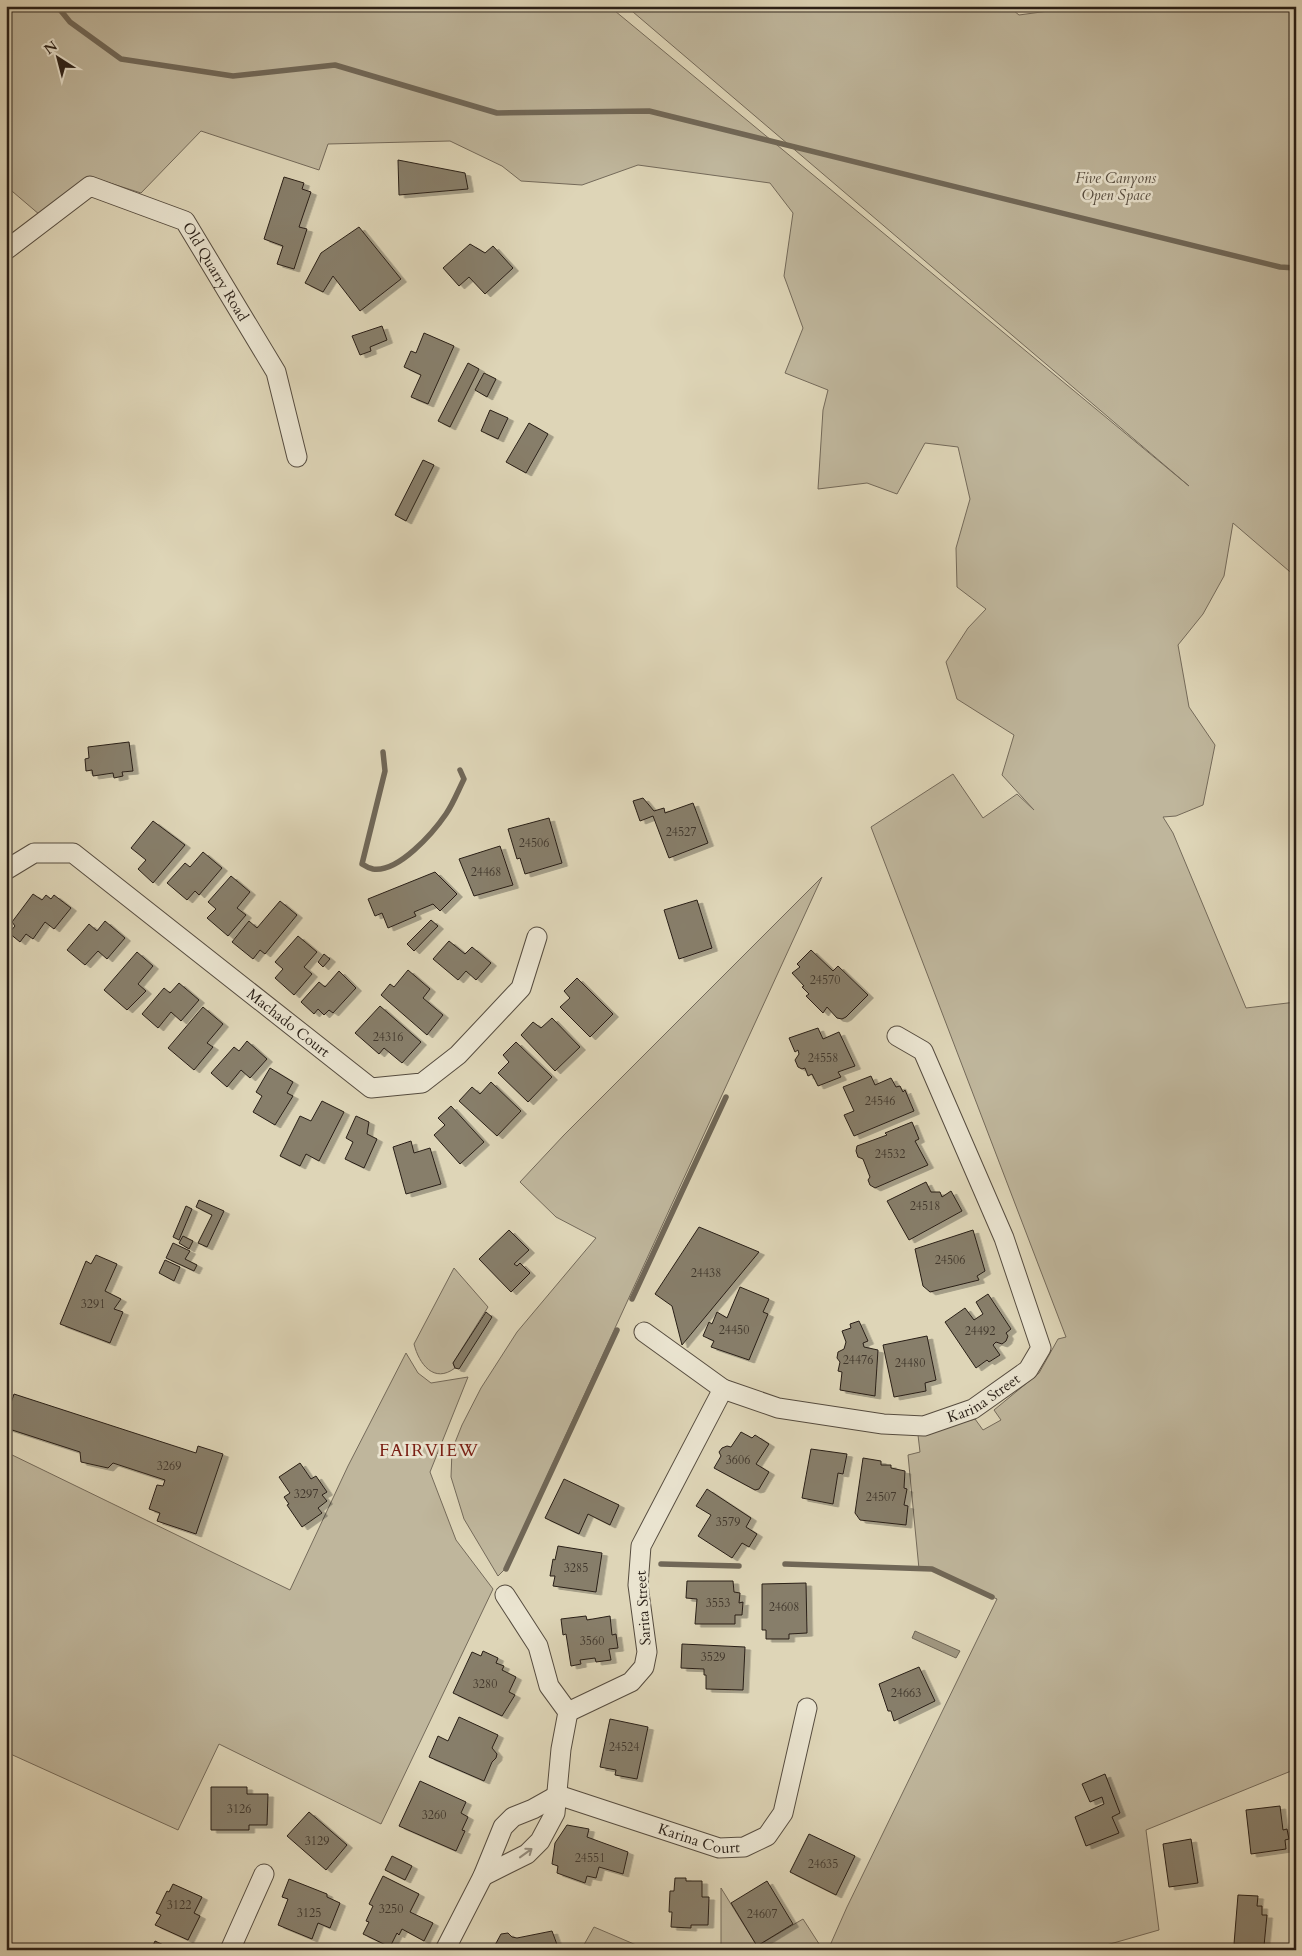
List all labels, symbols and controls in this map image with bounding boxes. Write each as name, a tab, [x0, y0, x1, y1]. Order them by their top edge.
north arrow	[32, 32, 82, 82]
text: N	[40, 37, 61, 59]
park label: Five Canyons Open Space	[1076, 168, 1156, 205]
street label: Old Quarry Road	[178, 218, 253, 325]
house number: 24527	[666, 824, 696, 840]
house number: 24506	[519, 835, 549, 851]
house number: 24468	[471, 864, 501, 880]
house number: 24570	[810, 972, 840, 988]
street label: Machado Court	[243, 984, 334, 1062]
house number: 24316	[373, 1029, 403, 1045]
house number: 24558	[808, 1050, 838, 1066]
house number: 24546	[865, 1093, 895, 1109]
house number: 24532	[875, 1146, 905, 1162]
house number: 24518	[910, 1198, 940, 1214]
house number: 24506	[935, 1252, 965, 1268]
house number: 24438	[691, 1265, 721, 1281]
house number: 3291	[81, 1296, 105, 1312]
house number: 24450	[719, 1322, 749, 1338]
house number: 24492	[965, 1323, 995, 1339]
house number: 24476	[843, 1352, 873, 1368]
house number: 24480	[895, 1355, 925, 1371]
street label: Karina Street	[944, 1369, 1024, 1427]
district label: FAIRVIEW	[379, 1438, 479, 1463]
house number: 3606	[726, 1452, 750, 1468]
house number: 3269	[157, 1458, 181, 1474]
house number: 3297	[294, 1486, 318, 1502]
house number: 24507	[866, 1489, 896, 1505]
house number: 3579	[716, 1514, 740, 1530]
house number: 3285	[564, 1560, 588, 1576]
street label: Sarita Street	[630, 1570, 656, 1646]
house number: 3553	[706, 1595, 730, 1611]
house number: 24608	[769, 1599, 799, 1615]
house number: 3560	[580, 1633, 604, 1649]
house number: 3529	[701, 1649, 725, 1665]
house number: 3280	[473, 1676, 497, 1692]
house number: 24663	[891, 1685, 921, 1701]
house number: 24524	[609, 1739, 639, 1755]
house number: 3126	[227, 1801, 251, 1817]
house number: 3260	[422, 1807, 446, 1823]
street label: Karina Court	[655, 1819, 740, 1858]
house number: 3129	[305, 1833, 329, 1849]
one-way arrow	[519, 1848, 533, 1858]
house number: 24551	[575, 1850, 605, 1866]
house number: 24635	[808, 1856, 838, 1872]
house number: 3122	[167, 1897, 191, 1913]
house number: 3250	[379, 1901, 403, 1917]
house number: 3125	[297, 1905, 321, 1921]
house number: 24607	[747, 1906, 777, 1922]

